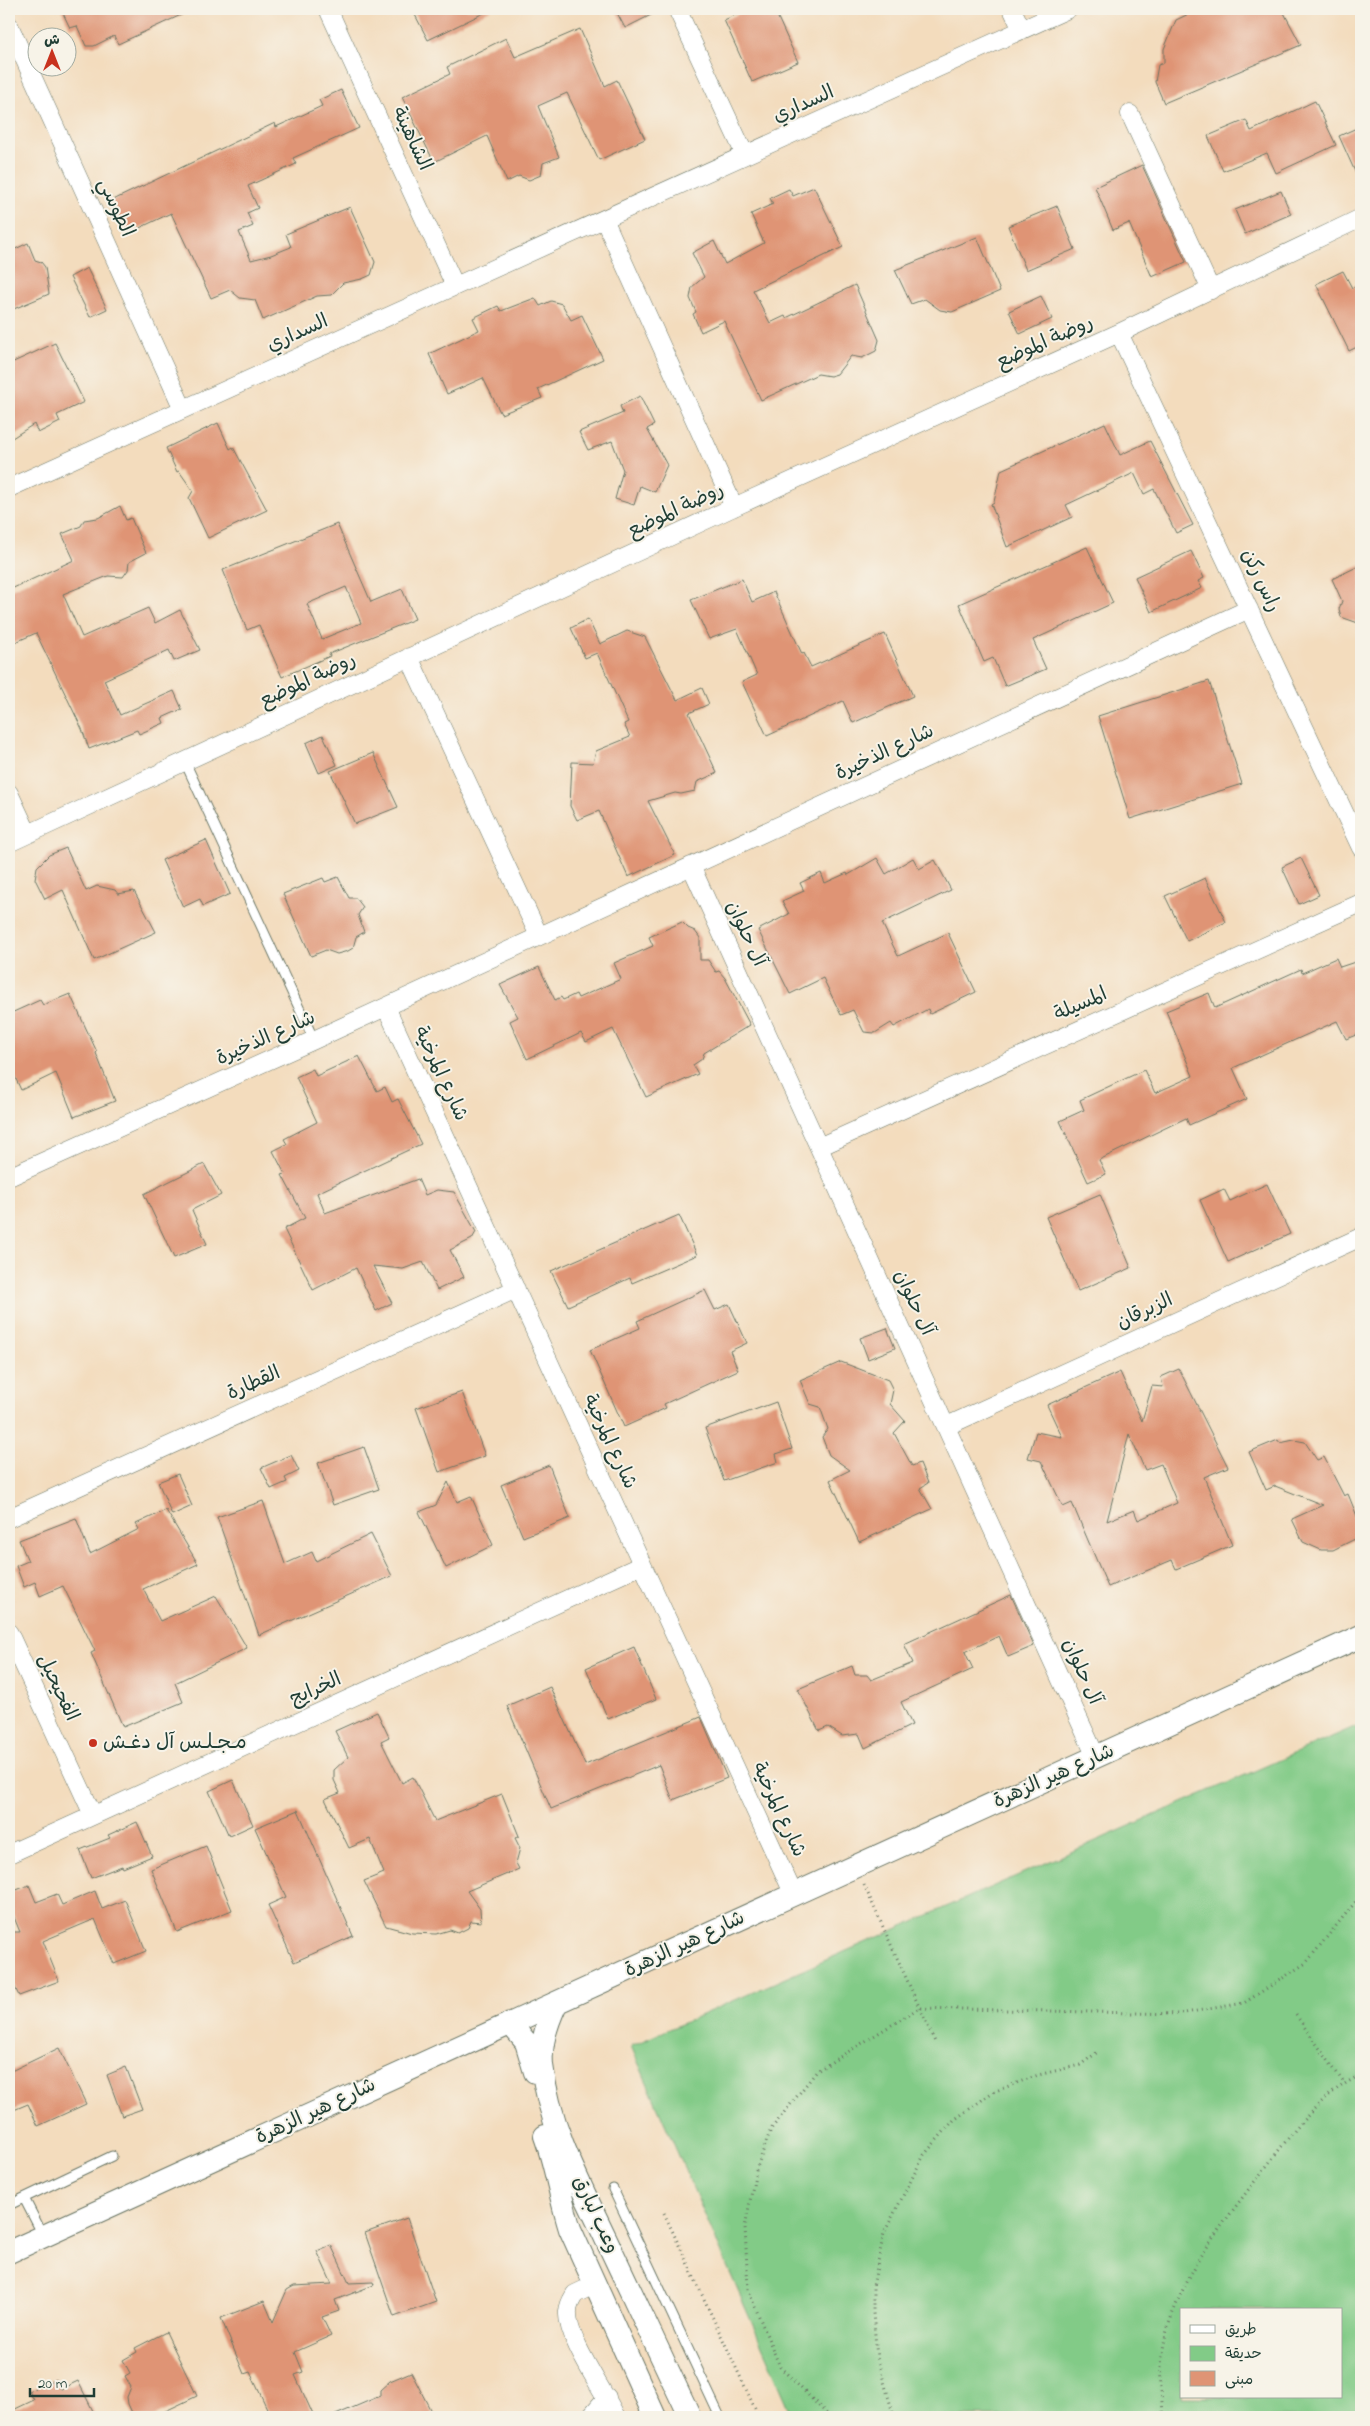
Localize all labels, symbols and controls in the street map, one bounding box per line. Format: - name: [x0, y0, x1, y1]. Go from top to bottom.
- north arrow: [28, 28, 78, 78]
- text: ش: [44, 30, 60, 51]
- street label: السداري: [769, 79, 839, 131]
- street label: الشاهينة: [384, 102, 438, 176]
- street label: الطوسي: [88, 174, 141, 242]
- street label: السداري: [263, 308, 333, 360]
- street label: روضة الموضع: [992, 309, 1098, 377]
- street label: روضة الموضع: [623, 476, 729, 546]
- street label: راس ركن: [1233, 545, 1287, 617]
- street label: روضة الموضع: [255, 646, 361, 716]
- street label: شارع الذخيرة: [831, 717, 939, 789]
- street label: آل حلوان: [717, 896, 773, 973]
- street label: المسيلة: [1050, 980, 1112, 1030]
- street label: شارع الذخيرة: [212, 1004, 320, 1074]
- street label: شارع المرخية: [405, 1022, 475, 1126]
- street label: آل حلوان: [885, 1265, 941, 1342]
- street label: الزبرقان: [1112, 1286, 1178, 1338]
- street label: القطارة: [223, 1359, 285, 1409]
- street label: شارع المرخية: [574, 1390, 644, 1494]
- street label: آل حلوان: [1054, 1634, 1109, 1711]
- street label: الفحيحيل: [29, 1649, 85, 1727]
- street label: الخرايج: [285, 1666, 347, 1714]
- place label: مـجـلـس آل دغـش: [103, 1729, 247, 1758]
- marker: مـجـلـس آل دغـش: [87, 1737, 99, 1749]
- street label: شارع هير الزهرة: [989, 1737, 1119, 1817]
- street label: شارع المرخية: [743, 1758, 813, 1862]
- street label: شارع هير الزهرة: [620, 1904, 750, 1986]
- street label: شارع هير الزهرة: [251, 2071, 381, 2153]
- street label: وعب لبارق: [564, 2171, 626, 2259]
- legend: [1180, 2308, 1342, 2398]
- text: طريق: [1225, 2319, 1257, 2341]
- text: حديقة: [1225, 2343, 1262, 2365]
- scale bar: [30, 2366, 94, 2398]
- text: مبنى: [1225, 2369, 1253, 2391]
- text: 20 m: [38, 2373, 68, 2395]

